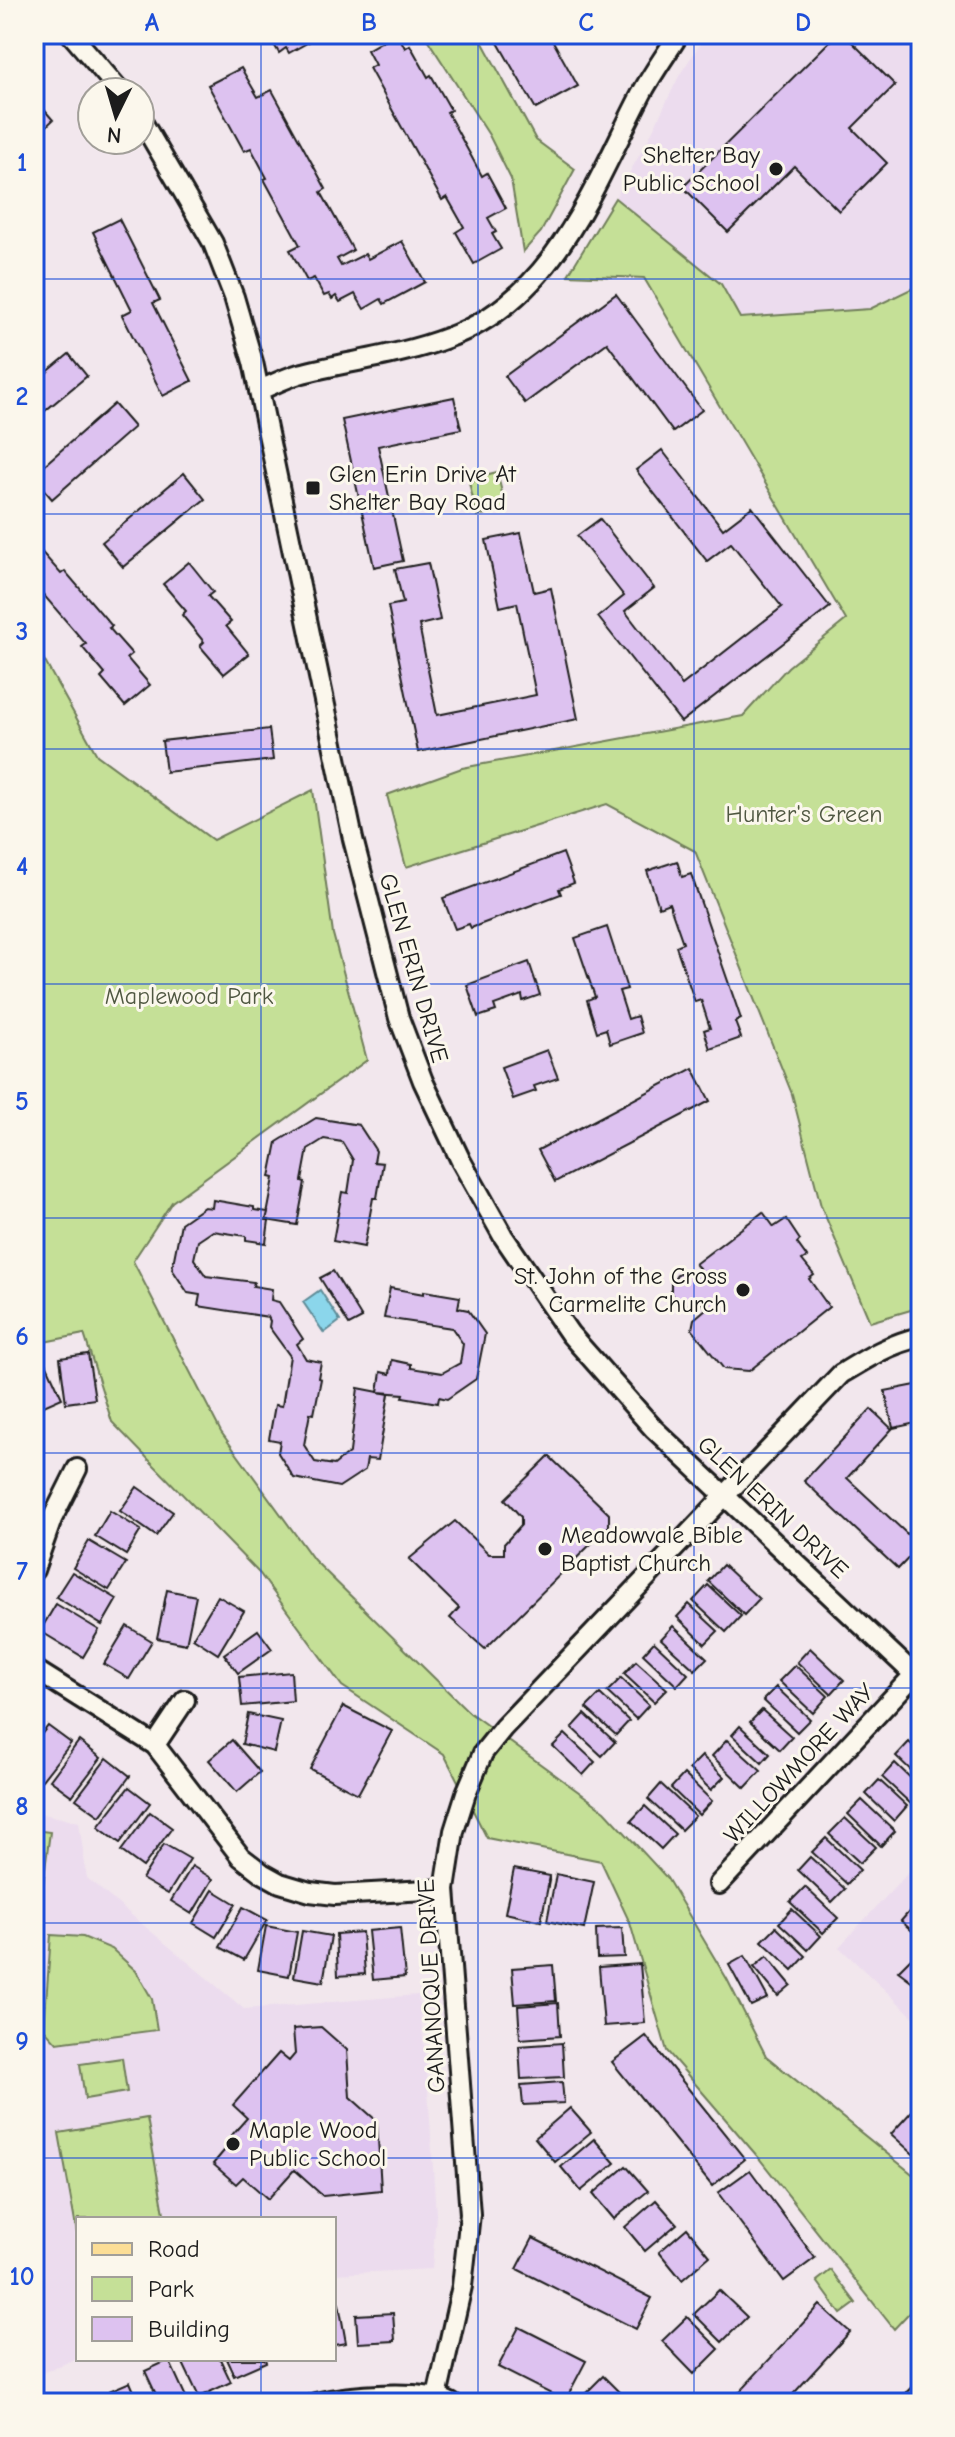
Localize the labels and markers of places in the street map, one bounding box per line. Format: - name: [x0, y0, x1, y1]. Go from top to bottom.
- place label: Shelter Bay Public School: [623, 141, 760, 197]
- marker: Shelter Bay Public School: [767, 160, 785, 178]
- place label: Glen Erin Drive At Shelter Bay Road: [329, 460, 517, 516]
- marker: Glen Erin Drive At Shelter Bay Road: [304, 479, 322, 497]
- place label: St. John of the Cross Carmelite Church: [514, 1262, 727, 1318]
- marker: St. John of the Cross Carmelite Church: [734, 1281, 752, 1299]
- place label: Meadowvale Bible Baptist Church: [561, 1521, 743, 1577]
- marker: Meadowvale Bible Baptist Church: [536, 1540, 554, 1558]
- place label: Maple Wood Public School: [249, 2116, 386, 2172]
- marker: Maple Wood Public School: [224, 2135, 242, 2153]

